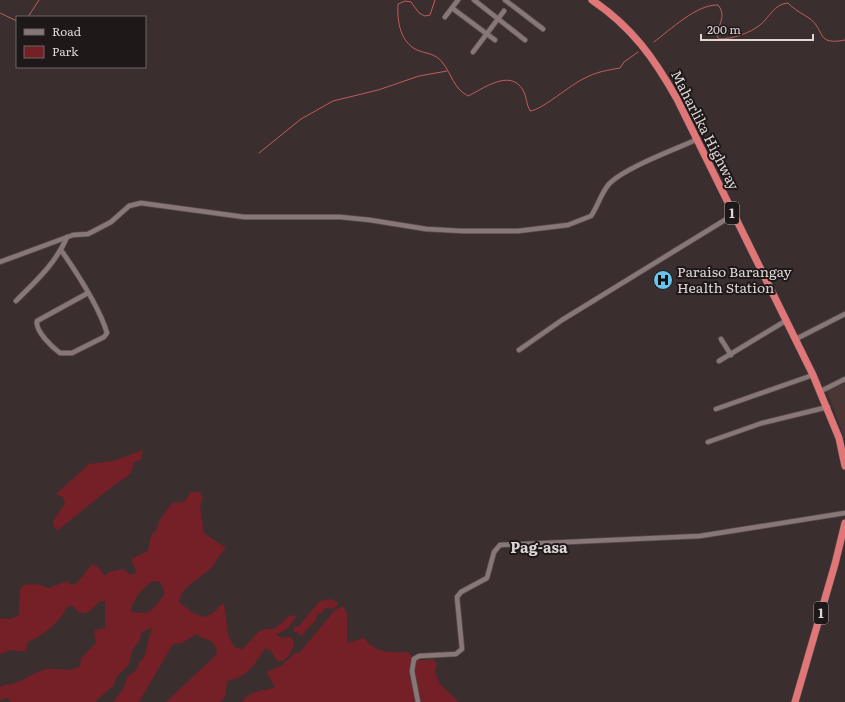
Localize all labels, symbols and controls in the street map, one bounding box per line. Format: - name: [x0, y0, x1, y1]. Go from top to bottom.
- legend: [16, 16, 146, 68]
- scale bar: [701, 16, 813, 42]
- text: 200 m: [707, 20, 741, 38]
- text: Road: [52, 22, 82, 40]
- text: Park: [52, 42, 79, 60]
- street label: Maharlika Highway: [667, 66, 745, 194]
- road number: 1: [725, 202, 739, 224]
- place label: Paraiso Barangay Health Station: [677, 261, 792, 297]
- hospital icon: Paraiso Barangay Health Station: [652, 269, 674, 291]
- district label: Pag-asa: [510, 535, 568, 558]
- road number: 1: [814, 602, 828, 624]

